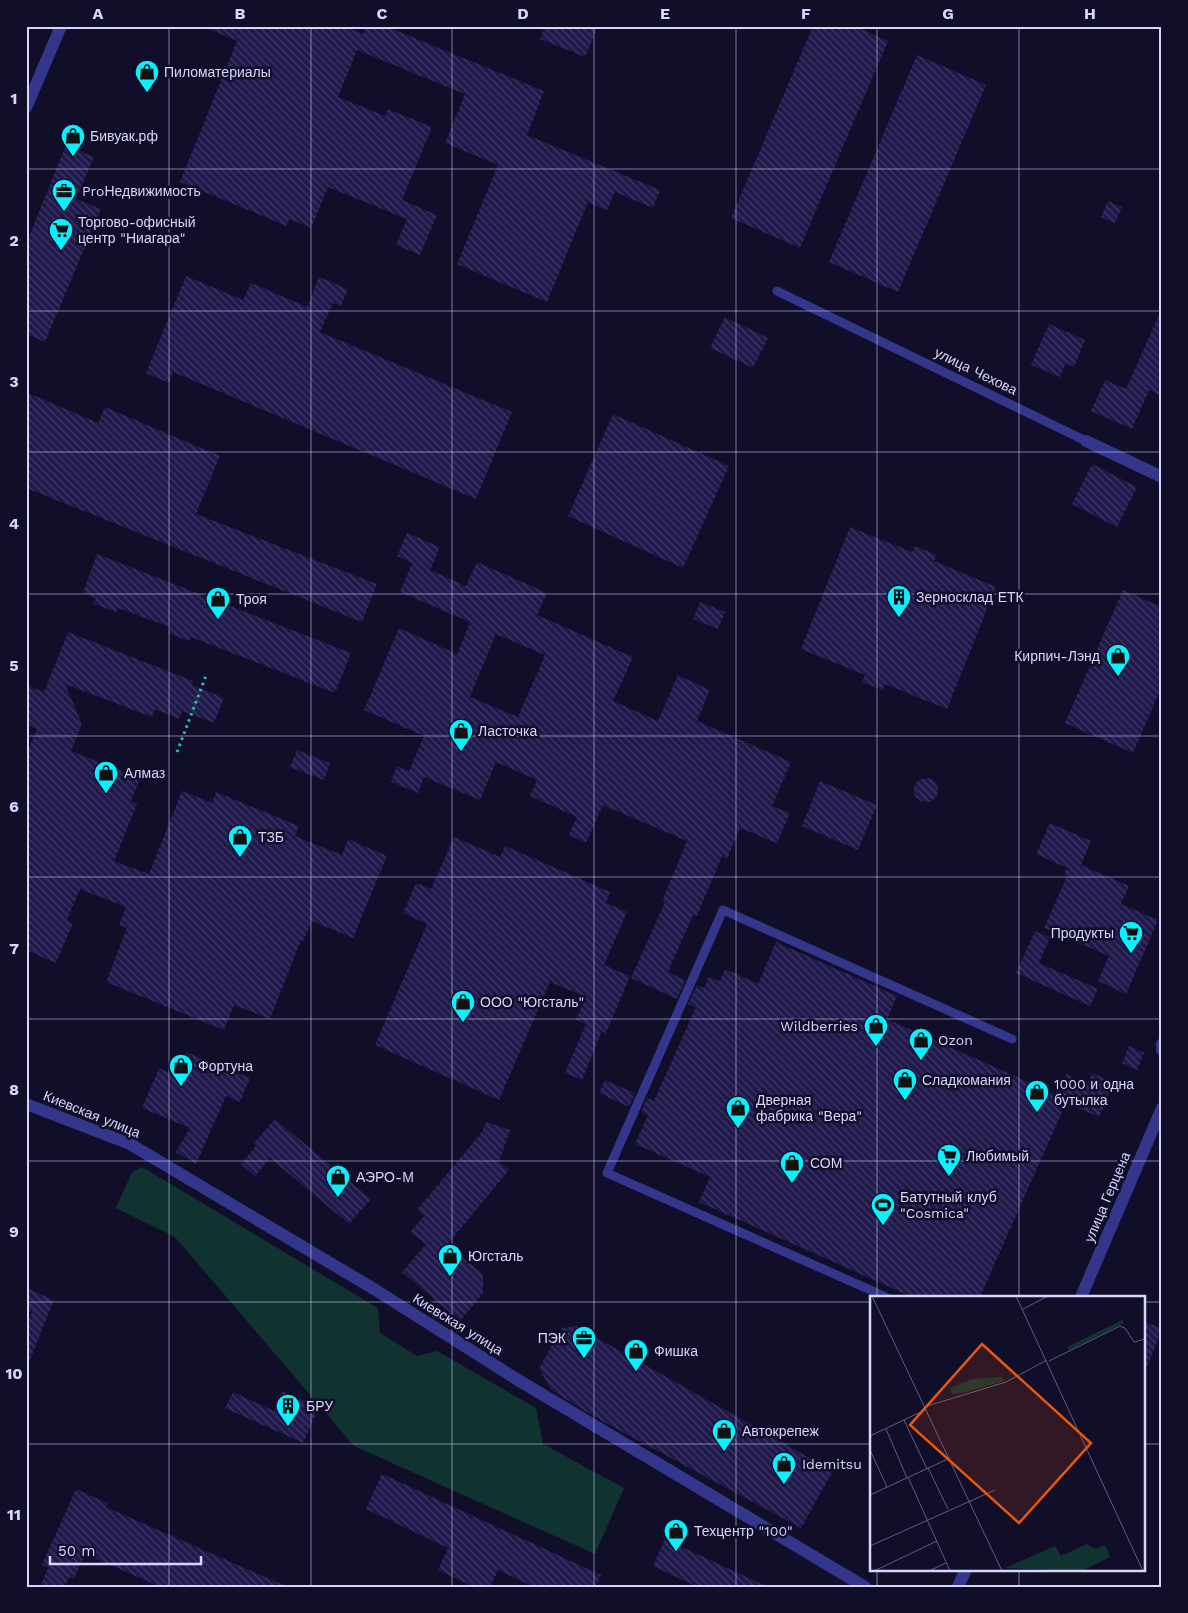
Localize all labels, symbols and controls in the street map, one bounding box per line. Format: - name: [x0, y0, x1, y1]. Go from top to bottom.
- text: A: [93, 4, 104, 23]
- text: B: [235, 4, 246, 23]
- text: C: [377, 4, 388, 23]
- text: D: [517, 4, 529, 23]
- text: E: [660, 4, 670, 23]
- text: F: [801, 4, 811, 23]
- text: G: [942, 4, 954, 23]
- text: H: [1084, 4, 1096, 23]
- shop icon: Пиломатериалы: [134, 59, 160, 93]
- place label: Пиломатериалы: [164, 64, 271, 80]
- text: 1: [11, 89, 17, 108]
- shop icon: Бивуак.рф: [60, 123, 86, 157]
- place label: Бивуак.рф: [90, 128, 158, 144]
- office icon: ProНедвижимость: [51, 178, 77, 212]
- place label: ProНедвижимость: [82, 183, 201, 199]
- place label: Торгово-офисный центр "Ниагара": [78, 214, 196, 246]
- supermarket icon: Торгово-офисный центр "Ниагара": [48, 217, 74, 251]
- text: 2: [9, 231, 19, 250]
- street label: улица Чехова: [932, 344, 1020, 398]
- text: 3: [9, 372, 19, 391]
- text: 4: [9, 514, 19, 533]
- building icon: Зерносклад ЕТК: [886, 584, 912, 618]
- shop icon: Троя: [205, 586, 231, 620]
- place label: Зерносклад ЕТК: [916, 589, 1025, 605]
- place label: Троя: [236, 591, 267, 607]
- shop icon: Кирпич-Лэнд: [1105, 643, 1131, 677]
- place label: Кирпич-Лэнд: [1014, 648, 1100, 664]
- text: 5: [9, 656, 19, 675]
- shop icon: Ласточка: [448, 718, 474, 752]
- place label: Ласточка: [478, 723, 537, 739]
- shop icon: Алмаз: [93, 760, 119, 794]
- place label: Алмаз: [124, 765, 165, 781]
- text: 6: [9, 797, 19, 816]
- shop icon: ТЗБ: [227, 824, 253, 858]
- place label: ТЗБ: [258, 829, 284, 845]
- supermarket icon: Продукты: [1118, 920, 1144, 954]
- place label: Продукты: [1051, 925, 1114, 941]
- text: 7: [9, 939, 19, 958]
- shop icon: ООО "Югсталь": [450, 989, 476, 1023]
- place label: ООО "Югсталь": [480, 994, 584, 1010]
- shop icon: Wildberries: [863, 1013, 889, 1047]
- place label: Wildberries: [780, 1018, 858, 1034]
- shop icon: Ozon: [908, 1027, 934, 1061]
- place label: Ozon: [938, 1032, 973, 1048]
- shop icon: Фортуна: [168, 1053, 194, 1087]
- place label: Фортуна: [198, 1058, 253, 1074]
- shop icon: Сладкомания: [892, 1067, 918, 1101]
- place label: Сладкомания: [922, 1072, 1011, 1088]
- place label: 1000 и одна бутылка: [1054, 1076, 1134, 1108]
- shop icon: 1000 и одна бутылка: [1024, 1079, 1050, 1113]
- text: 8: [9, 1080, 19, 1099]
- street label: Киевская улица: [41, 1087, 143, 1141]
- place label: Дверная фабрика "Вера": [756, 1092, 862, 1124]
- shop icon: Дверная фабрика "Вера": [725, 1095, 751, 1129]
- supermarket icon: Любимый: [936, 1143, 962, 1177]
- place label: Любимый: [966, 1148, 1029, 1164]
- street label: улица Герцена: [1081, 1149, 1133, 1245]
- shop icon: СОМ: [779, 1150, 805, 1184]
- place label: СОМ: [810, 1155, 842, 1171]
- shop icon: АЭРО-М: [325, 1164, 351, 1198]
- place label: АЭРО-М: [356, 1169, 414, 1185]
- place label: Батутный клуб "Cosmica": [900, 1189, 997, 1221]
- sports icon: Батутный клуб "Cosmica": [870, 1192, 896, 1226]
- text: 9: [9, 1222, 19, 1241]
- shop icon: Югсталь: [437, 1243, 463, 1277]
- place label: Югсталь: [468, 1248, 523, 1264]
- street label: Киевская улица: [410, 1290, 506, 1358]
- inset map: [870, 1296, 1146, 1570]
- office icon: ПЭК: [571, 1325, 597, 1359]
- place label: ПЭК: [538, 1330, 567, 1346]
- shop icon: Фишка: [623, 1338, 649, 1372]
- place label: Фишка: [654, 1343, 698, 1359]
- text: 10: [5, 1364, 23, 1383]
- building icon: БРУ: [275, 1393, 301, 1427]
- place label: БРУ: [306, 1398, 333, 1414]
- shop icon: Автокрепеж: [711, 1418, 737, 1452]
- place label: Автокрепеж: [742, 1423, 819, 1439]
- shop icon: Idemitsu: [771, 1451, 797, 1485]
- place label: Idemitsu: [802, 1456, 862, 1472]
- text: 11: [7, 1505, 21, 1524]
- shop icon: Техцентр "100": [663, 1518, 689, 1552]
- place label: Техцентр "100": [694, 1523, 793, 1539]
- scale bar: [50, 1533, 201, 1565]
- text: 50 m: [58, 1542, 95, 1560]

